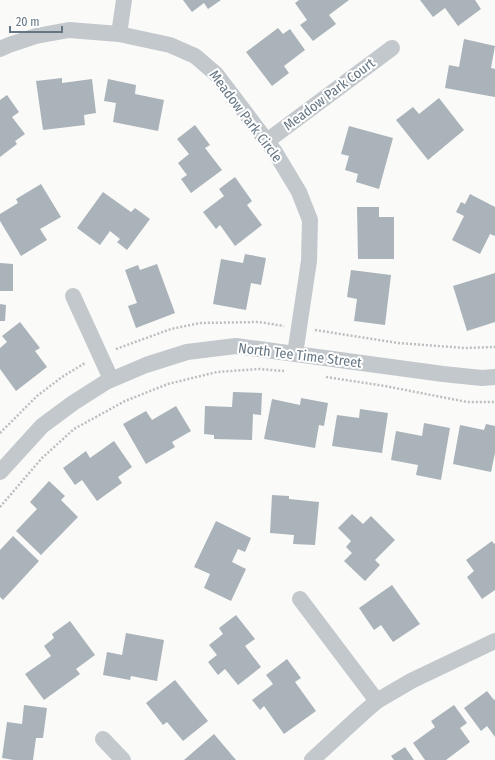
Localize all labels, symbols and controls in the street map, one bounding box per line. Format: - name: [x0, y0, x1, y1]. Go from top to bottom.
- scale bar: [10, 8, 62, 34]
- text: 20 m: [16, 15, 40, 29]
- street label: Meadow Park Court: [280, 54, 379, 134]
- street label: Meadow Park Circle: [205, 67, 286, 166]
- street label: North Tee Time Street: [237, 339, 363, 372]

